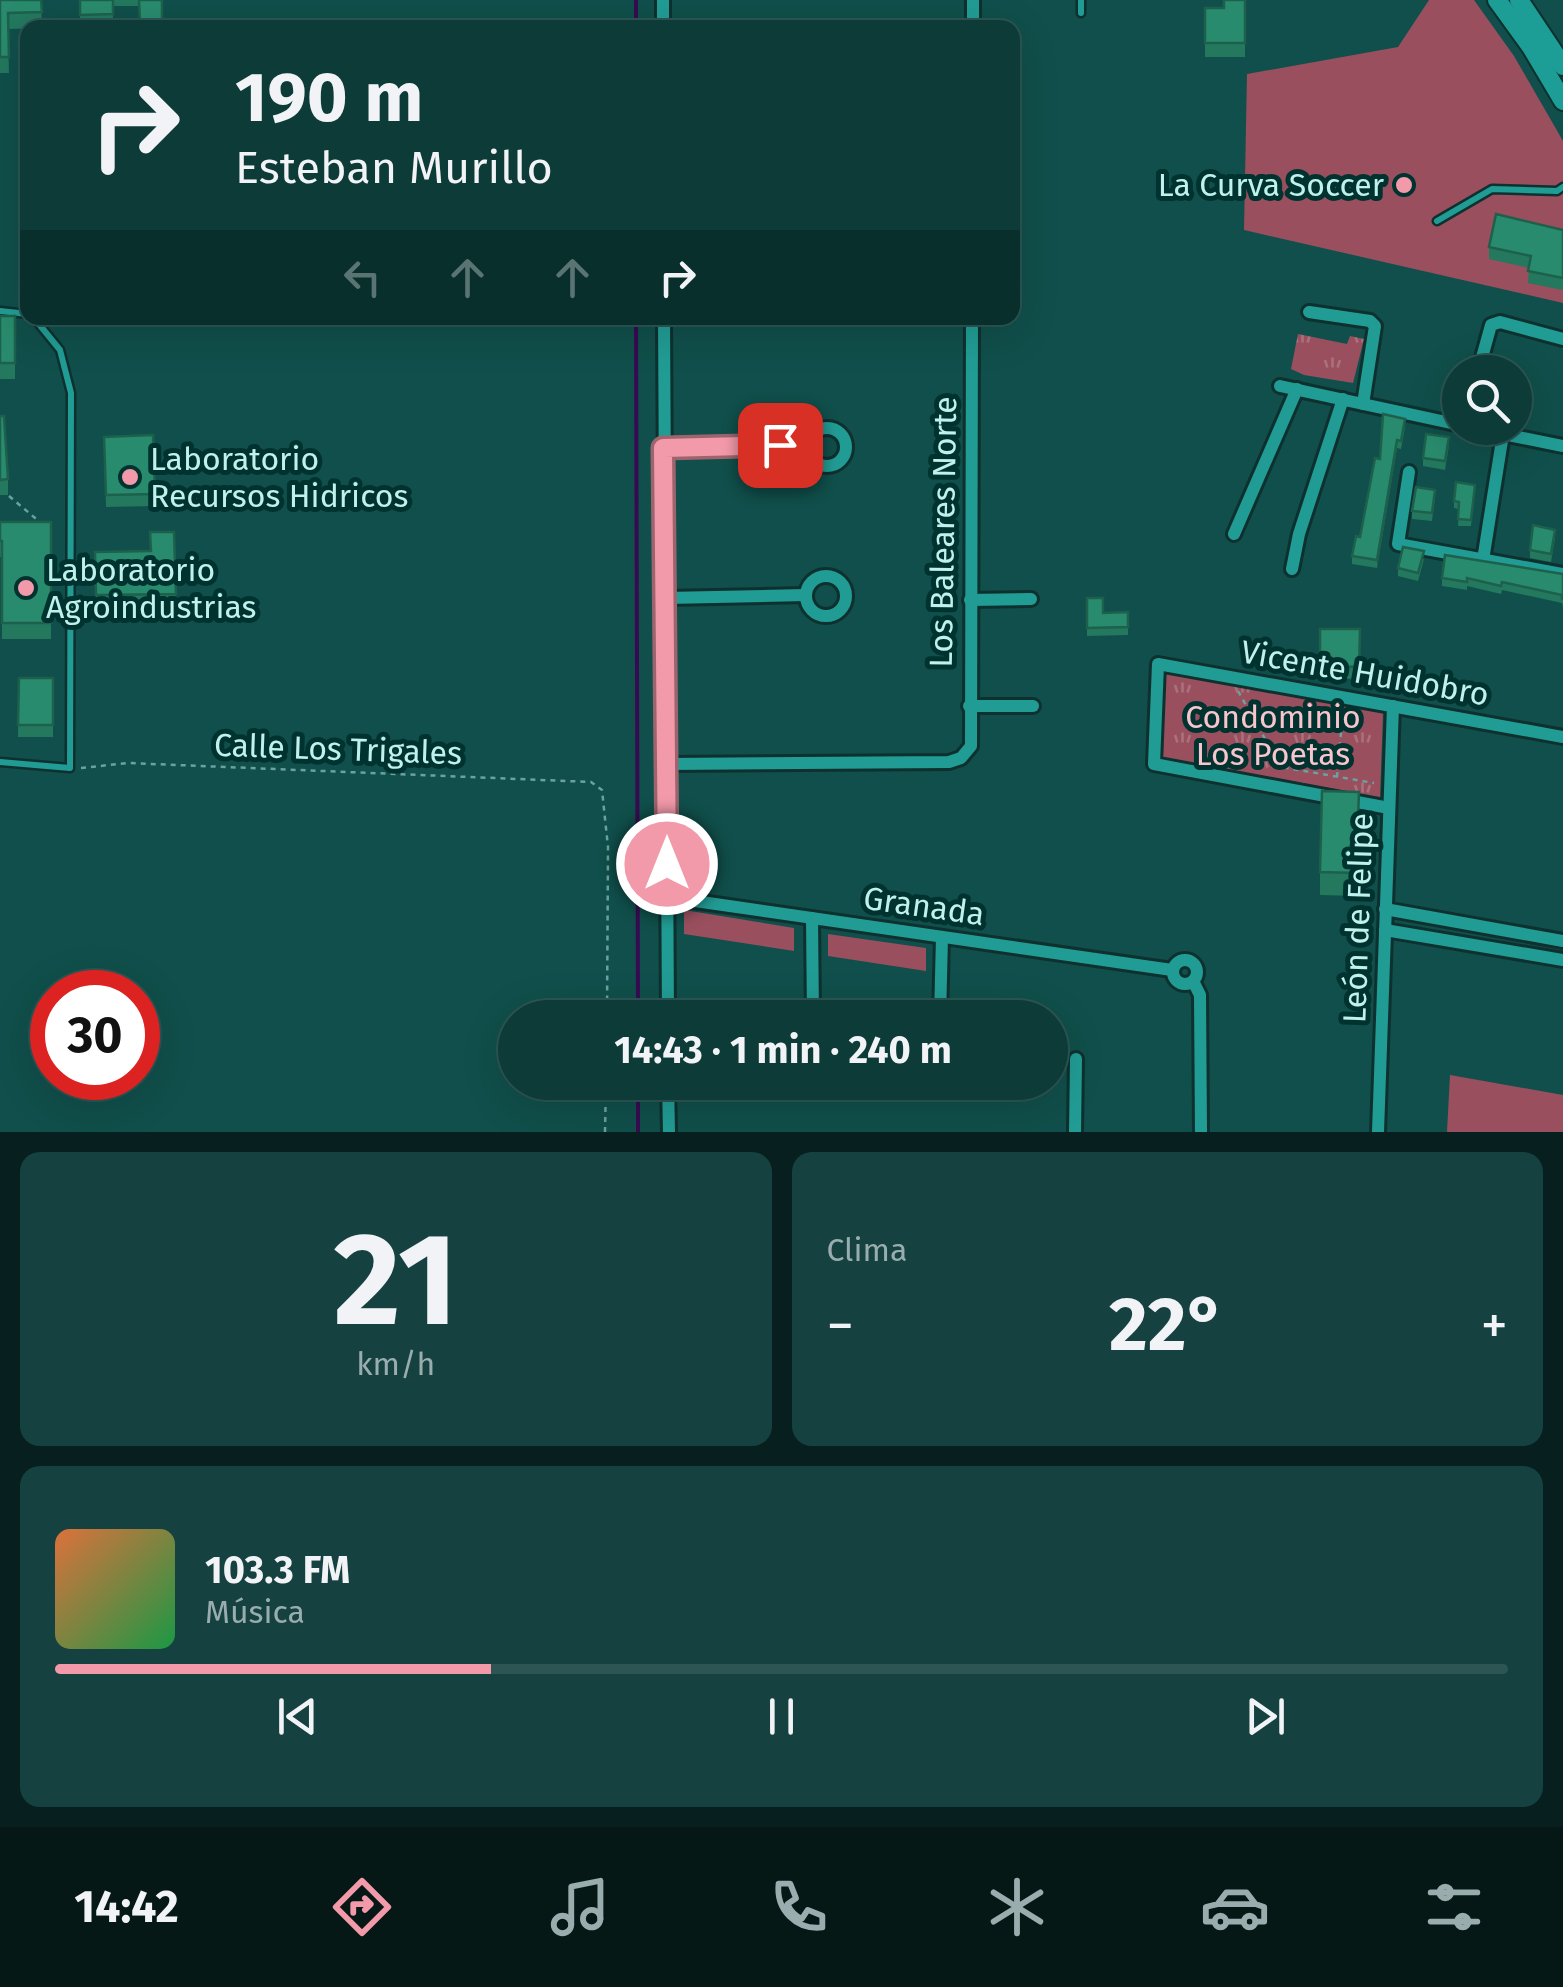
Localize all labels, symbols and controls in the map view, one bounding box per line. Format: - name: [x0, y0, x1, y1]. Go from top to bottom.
- text: 190 m: [235, 56, 423, 140]
- icon: right: [70, 60, 200, 190]
- text: Esteban Murillo: [235, 141, 553, 195]
- place label: La Curva Soccer: [1158, 166, 1385, 204]
- marker: La Curva Soccer: [1393, 174, 1415, 196]
- icon: left: [335, 250, 390, 305]
- icon: ahead: [440, 250, 495, 305]
- icon: ahead: [545, 250, 600, 305]
- icon: right: [650, 250, 705, 305]
- map controls: [1442, 355, 1532, 445]
- button: search: [1442, 355, 1532, 445]
- street label: Los Baleares Norte: [922, 396, 964, 668]
- pin: [738, 403, 823, 488]
- icon: arrive: [753, 418, 808, 473]
- place label: Laboratorio Recursos Hidricos: [150, 440, 408, 515]
- marker: Laboratorio Recursos Hidricos: [119, 466, 141, 488]
- place label: Laboratorio Agroindustrias: [46, 551, 257, 626]
- marker: Laboratorio Agroindustrias: [15, 577, 37, 599]
- street label: Vicente Huidobro: [1238, 632, 1492, 714]
- park label: Condominio Los Poetas: [1185, 698, 1361, 773]
- street label: Calle Los Trigales: [213, 726, 463, 772]
- position arrow: [615, 812, 719, 916]
- street label: León de Felipe: [1335, 812, 1381, 1024]
- street label: Granada: [861, 879, 987, 933]
- speed limit sign: 30: [30, 970, 160, 1100]
- text: 14:43 · 1 min · 240 m: [614, 1027, 952, 1073]
- text: 21: [333, 1202, 458, 1358]
- text: Clima: [827, 1231, 907, 1269]
- text: 22°: [1109, 1280, 1226, 1370]
- text: −: [827, 1293, 854, 1359]
- text: +: [1481, 1293, 1508, 1359]
- text: km/h: [356, 1345, 435, 1383]
- text: 103.3 FM: [205, 1547, 350, 1593]
- text: Música: [205, 1593, 305, 1631]
- icon: previous: [270, 1689, 325, 1744]
- icon: pause: [754, 1689, 809, 1744]
- icon: next: [1238, 1689, 1293, 1744]
- icon: directions: [327, 1872, 397, 1942]
- icon: music: [545, 1872, 615, 1942]
- icon: phone: [764, 1872, 834, 1942]
- icon: climate: [982, 1872, 1052, 1942]
- icon: car: [1200, 1872, 1270, 1942]
- icon: filters: [1419, 1872, 1489, 1942]
- text: 14:42: [74, 1880, 179, 1934]

